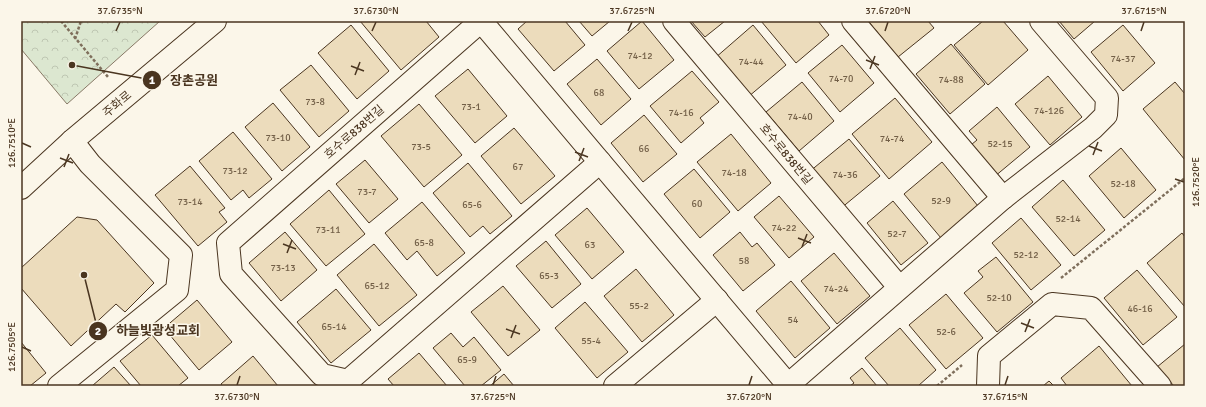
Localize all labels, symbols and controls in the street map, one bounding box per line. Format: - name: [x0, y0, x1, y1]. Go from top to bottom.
- text: 37.6735°N: [97, 5, 143, 17]
- text: 37.6730°N: [353, 5, 399, 17]
- text: 37.6725°N: [609, 5, 655, 17]
- text: 37.6720°N: [865, 5, 911, 17]
- text: 37.6715°N: [1121, 5, 1167, 17]
- house number: 74-12: [627, 50, 653, 62]
- house number: 74-37: [1110, 53, 1136, 65]
- house number: 74-44: [738, 56, 764, 68]
- callout: 장촌공원: [142, 68, 226, 93]
- text: 1: [149, 73, 156, 88]
- text: 장촌공원: [170, 73, 218, 89]
- house number: 74-70: [829, 73, 853, 85]
- house number: 74-88: [938, 74, 964, 86]
- house number: 68: [594, 87, 604, 99]
- street label: 주화로: [100, 88, 135, 121]
- house number: 73-8: [305, 96, 325, 108]
- house number: 73-1: [461, 101, 481, 113]
- street label: 호수로838번길: [321, 102, 387, 163]
- house number: 74-126: [1034, 105, 1064, 117]
- house number: 74-16: [668, 107, 694, 119]
- house number: 74-40: [787, 111, 813, 123]
- text: 126.7510°E: [6, 118, 18, 168]
- street label: 호수로838번길: [756, 121, 815, 188]
- house number: 73-10: [265, 132, 291, 144]
- house number: 74-74: [880, 133, 905, 145]
- house number: 52-15: [987, 138, 1013, 150]
- house number: 73-5: [411, 141, 431, 153]
- house number: 66: [639, 143, 649, 155]
- text: 126.7520°E: [1190, 157, 1202, 207]
- house number: 67: [513, 161, 523, 173]
- house number: 73-12: [222, 165, 248, 177]
- house number: 74-18: [721, 167, 747, 179]
- house number: 74-36: [832, 169, 858, 181]
- house number: 52-18: [1110, 178, 1136, 190]
- house number: 73-7: [357, 186, 377, 198]
- house number: 52-9: [931, 195, 951, 207]
- house number: 73-14: [177, 196, 203, 208]
- house number: 60: [692, 198, 702, 210]
- house number: 65-6: [462, 199, 482, 211]
- house number: 52-14: [1055, 213, 1081, 225]
- house number: 74-22: [771, 222, 797, 234]
- house number: 73-11: [315, 224, 341, 236]
- house number: 52-7: [887, 228, 907, 240]
- house number: 65-8: [414, 237, 434, 249]
- house number: 63: [585, 239, 595, 251]
- house number: 52-12: [1013, 249, 1039, 261]
- house number: 58: [739, 255, 749, 267]
- house number: 73-13: [270, 262, 296, 274]
- house number: 65-3: [539, 270, 559, 282]
- house number: 65-12: [364, 280, 390, 292]
- house number: 74-24: [823, 283, 849, 295]
- house number: 52-10: [986, 292, 1012, 304]
- house number: 55-2: [629, 300, 649, 312]
- house number: 46-16: [1127, 303, 1153, 315]
- house number: 54: [788, 314, 799, 326]
- callout: 하늘빛광성교회: [88, 318, 207, 343]
- house number: 65-14: [321, 321, 347, 333]
- text: 126.7505°E: [6, 322, 18, 372]
- text: 하늘빛광성교회: [116, 323, 200, 339]
- text: 2: [95, 324, 101, 339]
- house number: 52-6: [936, 326, 956, 338]
- house number: 55-4: [581, 335, 601, 347]
- house number: 65-9: [457, 354, 477, 366]
- text: 37.6730°N: [214, 391, 260, 403]
- text: 37.6725°N: [470, 391, 516, 403]
- text: 37.6720°N: [726, 391, 772, 403]
- text: 37.6715°N: [982, 391, 1028, 403]

